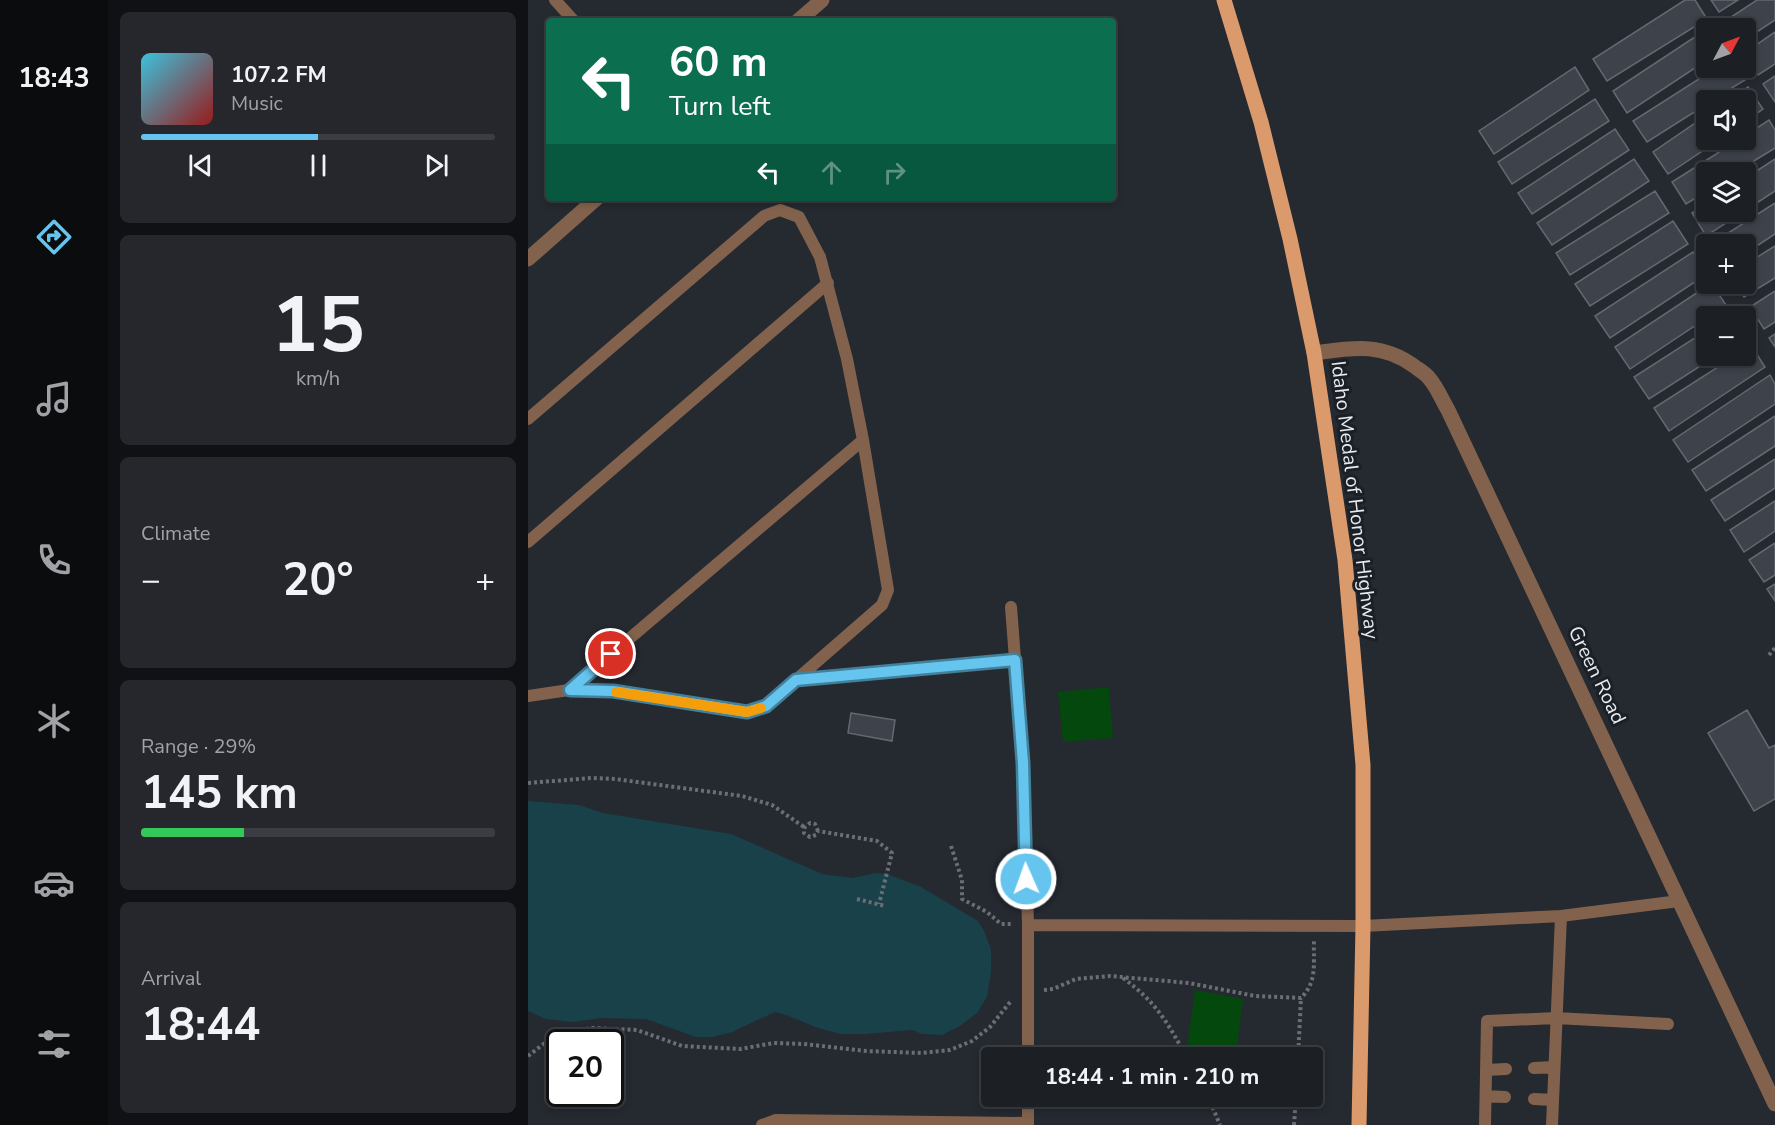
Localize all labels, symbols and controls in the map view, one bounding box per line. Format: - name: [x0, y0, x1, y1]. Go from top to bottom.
- north arrow: [1696, 18, 1756, 78]
- map controls: [1696, 18, 1756, 366]
- text: 60 m: [669, 34, 768, 91]
- icon: left: [570, 42, 648, 120]
- text: 18:43: [18, 60, 90, 97]
- text: 107.2 FM: [231, 60, 327, 90]
- text: Turn left: [669, 88, 770, 125]
- text: Music: [231, 90, 283, 117]
- button: sound: [1696, 90, 1756, 150]
- icon: previous: [184, 149, 217, 182]
- icon: pause: [302, 149, 335, 182]
- icon: next: [420, 149, 453, 182]
- icon: left: [752, 156, 785, 189]
- icon: ahead: [815, 156, 848, 189]
- icon: right: [878, 156, 911, 189]
- button: layers: [1696, 162, 1756, 222]
- icon: directions: [33, 216, 75, 258]
- button: +: [1696, 234, 1756, 294]
- text: 15: [271, 272, 365, 379]
- button: −: [1696, 306, 1756, 366]
- street label: Idaho Medal of Honor Highway: [1325, 359, 1386, 641]
- text: km/h: [296, 365, 340, 392]
- icon: music: [33, 378, 75, 420]
- text: Climate: [141, 520, 210, 547]
- icon: phone: [33, 539, 75, 581]
- text: 20°: [282, 550, 354, 611]
- text: −: [141, 558, 161, 603]
- text: +: [475, 558, 495, 603]
- street label: Green Road: [1562, 622, 1632, 728]
- pin: [585, 628, 636, 679]
- icon: arrive: [594, 637, 627, 670]
- icon: climate: [33, 700, 75, 742]
- text: Range · 29%: [141, 733, 256, 760]
- text: 145 km: [141, 763, 298, 824]
- position arrow: [994, 847, 1058, 911]
- icon: car: [33, 862, 75, 904]
- text: Arrival: [141, 965, 201, 992]
- text: 18:44: [141, 995, 260, 1056]
- icon: filters: [33, 1023, 75, 1065]
- speed limit sign: 20: [546, 1029, 624, 1107]
- text: 18:44 · 1 min · 210 m: [1045, 1062, 1259, 1092]

